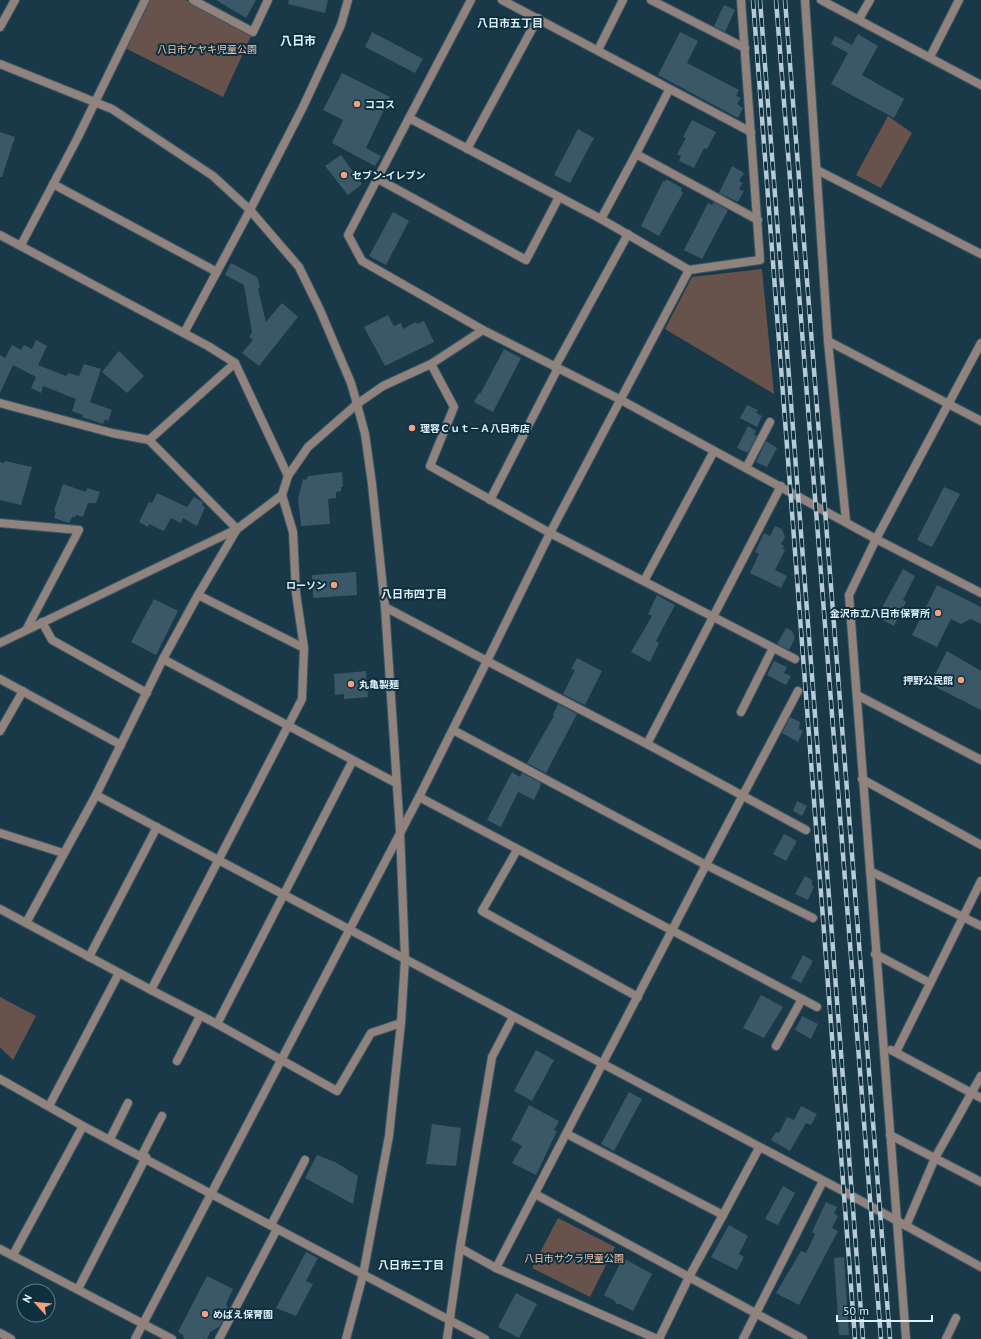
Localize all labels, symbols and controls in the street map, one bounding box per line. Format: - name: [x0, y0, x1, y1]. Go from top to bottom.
- district label: 八日市五丁目: [477, 16, 543, 30]
- district label: 八日市: [280, 33, 316, 48]
- park label: 八日市ケヤキ児童公園: [157, 43, 257, 56]
- place label: ココス: [365, 98, 395, 111]
- marker: ココス: [352, 99, 362, 109]
- place label: セブン-イレブン: [352, 169, 426, 182]
- marker: セブン-イレブン: [339, 170, 349, 180]
- place label: 理容Ｃｕｔ－Ａ八日市店: [420, 422, 530, 435]
- marker: 理容Ｃｕｔ－Ａ八日市店: [407, 423, 417, 433]
- place label: ローソン: [286, 579, 326, 592]
- marker: ローソン: [329, 580, 339, 590]
- district label: 八日市四丁目: [381, 587, 447, 601]
- place label: 金沢市立八日市保育所: [830, 607, 930, 620]
- marker: 金沢市立八日市保育所: [933, 608, 943, 618]
- place label: 押野公民館: [903, 674, 953, 687]
- marker: 押野公民館: [956, 675, 966, 685]
- place label: 丸亀製麺: [359, 678, 399, 691]
- marker: 丸亀製麺: [346, 679, 356, 689]
- park label: 八日市サクラ児童公園: [524, 1252, 624, 1265]
- district label: 八日市三丁目: [378, 1258, 444, 1272]
- north arrow: [16, 1283, 56, 1323]
- text: N: [19, 1292, 35, 1305]
- scale bar: [837, 1297, 932, 1323]
- text: 50 m: [843, 1303, 869, 1318]
- place label: めばえ保育園: [213, 1308, 273, 1321]
- marker: めばえ保育園: [200, 1309, 210, 1319]

